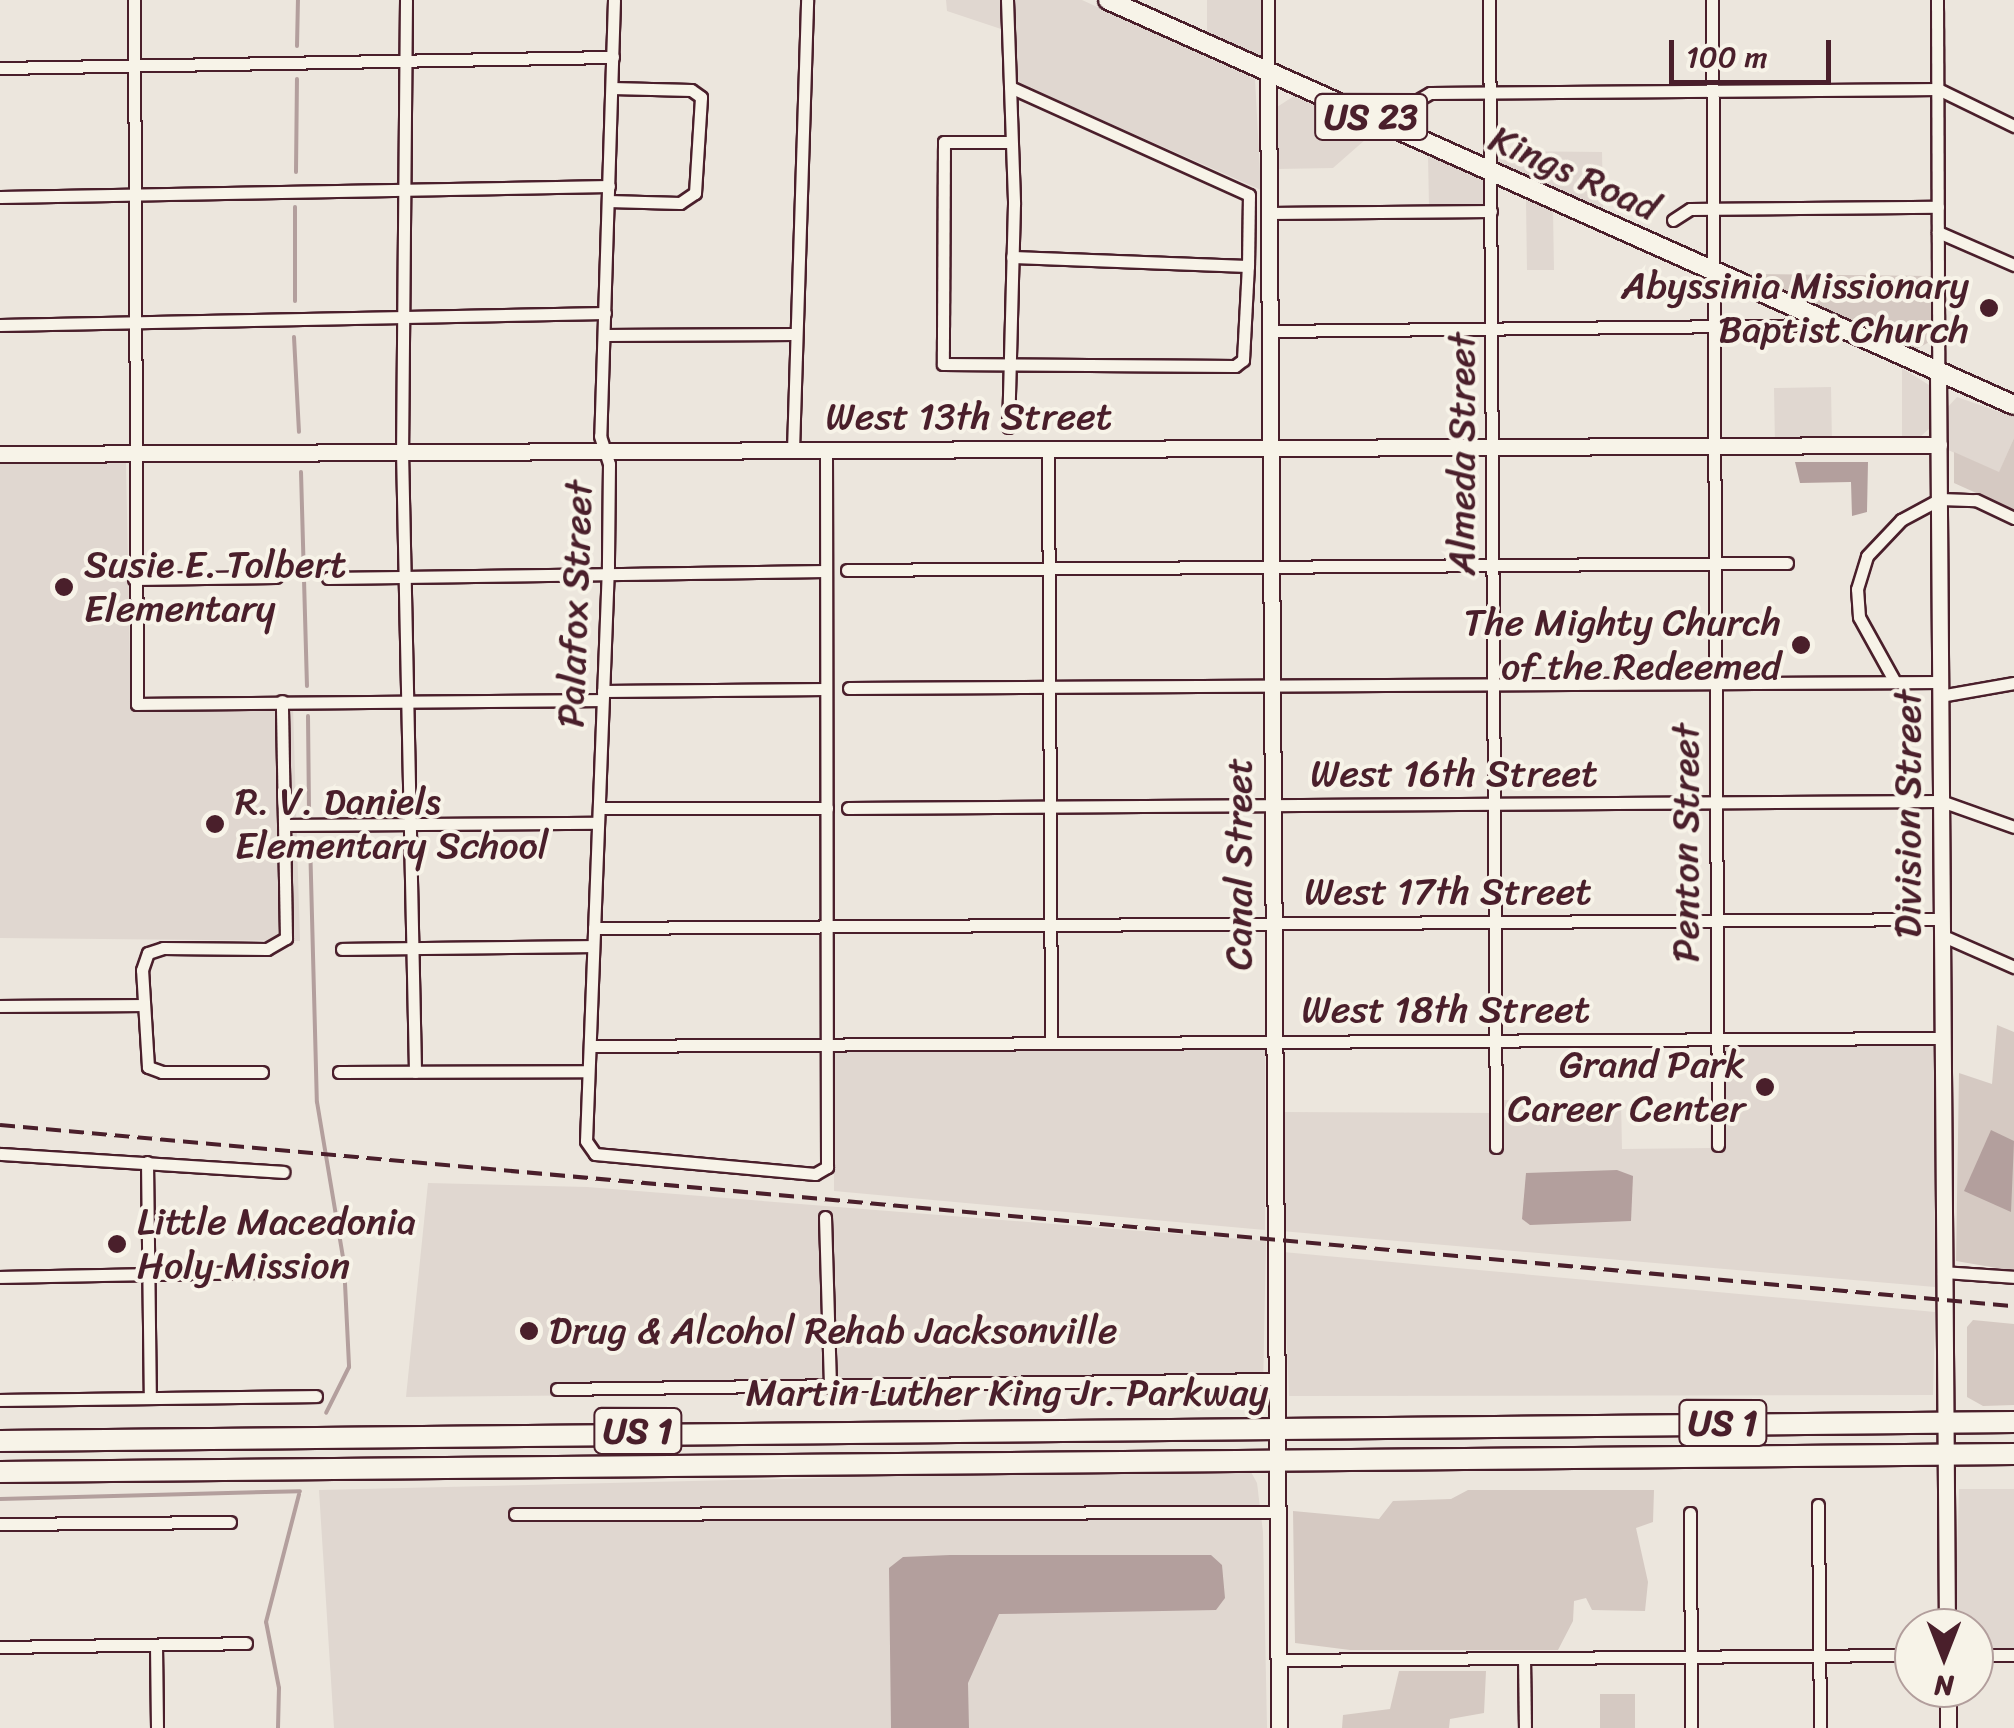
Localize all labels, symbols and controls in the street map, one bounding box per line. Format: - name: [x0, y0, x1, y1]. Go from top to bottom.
- scale bar: [1674, 20, 1836, 82]
- text: 100 m: [1686, 30, 1768, 84]
- road number: US 23: [1314, 87, 1428, 147]
- street label: Kings Road: [1482, 116, 1666, 230]
- place label: Abyssinia Missionary Baptist Church: [1619, 263, 1969, 352]
- marker: Abyssinia Missionary Baptist Church: [1978, 297, 2000, 319]
- street label: Almeda Street: [1439, 332, 1485, 576]
- street label: West 13th Street: [826, 394, 1112, 440]
- street label: Palafox Street: [548, 480, 602, 728]
- place label: Susie E. Tolbert Elementary: [84, 542, 347, 632]
- marker: Susie E. Tolbert Elementary: [53, 576, 75, 598]
- place label: The Mighty Church of the Redeemed: [1467, 600, 1781, 689]
- marker: The Mighty Church of the Redeemed: [1790, 634, 1812, 656]
- street label: Division Street: [1885, 689, 1931, 939]
- street label: Penton Street: [1663, 723, 1709, 963]
- street label: West 16th Street: [1310, 751, 1598, 797]
- street label: Canal Street: [1216, 757, 1262, 971]
- place label: R. V. Daniels Elementary School: [235, 779, 549, 868]
- marker: R. V. Daniels Elementary School: [204, 813, 226, 835]
- street label: West 17th Street: [1304, 869, 1592, 915]
- street label: West 18th Street: [1302, 987, 1590, 1033]
- place label: Grand Park Career Center: [1508, 1042, 1745, 1132]
- marker: Grand Park Career Center: [1754, 1076, 1776, 1098]
- place label: Little Macedonia Holy Mission: [137, 1199, 414, 1288]
- marker: Little Macedonia Holy Mission: [106, 1233, 128, 1255]
- place label: Drug & Alcohol Rehab Jacksonville: [549, 1308, 1117, 1354]
- marker: Drug & Alcohol Rehab Jacksonville: [518, 1320, 540, 1342]
- street label: Martin Luther King Jr. Parkway: [747, 1370, 1267, 1416]
- road number: US 1: [1678, 1393, 1768, 1453]
- road number: US 1: [593, 1401, 683, 1461]
- north arrow: [1894, 1608, 1994, 1708]
- text: N: [1934, 1662, 1954, 1711]

